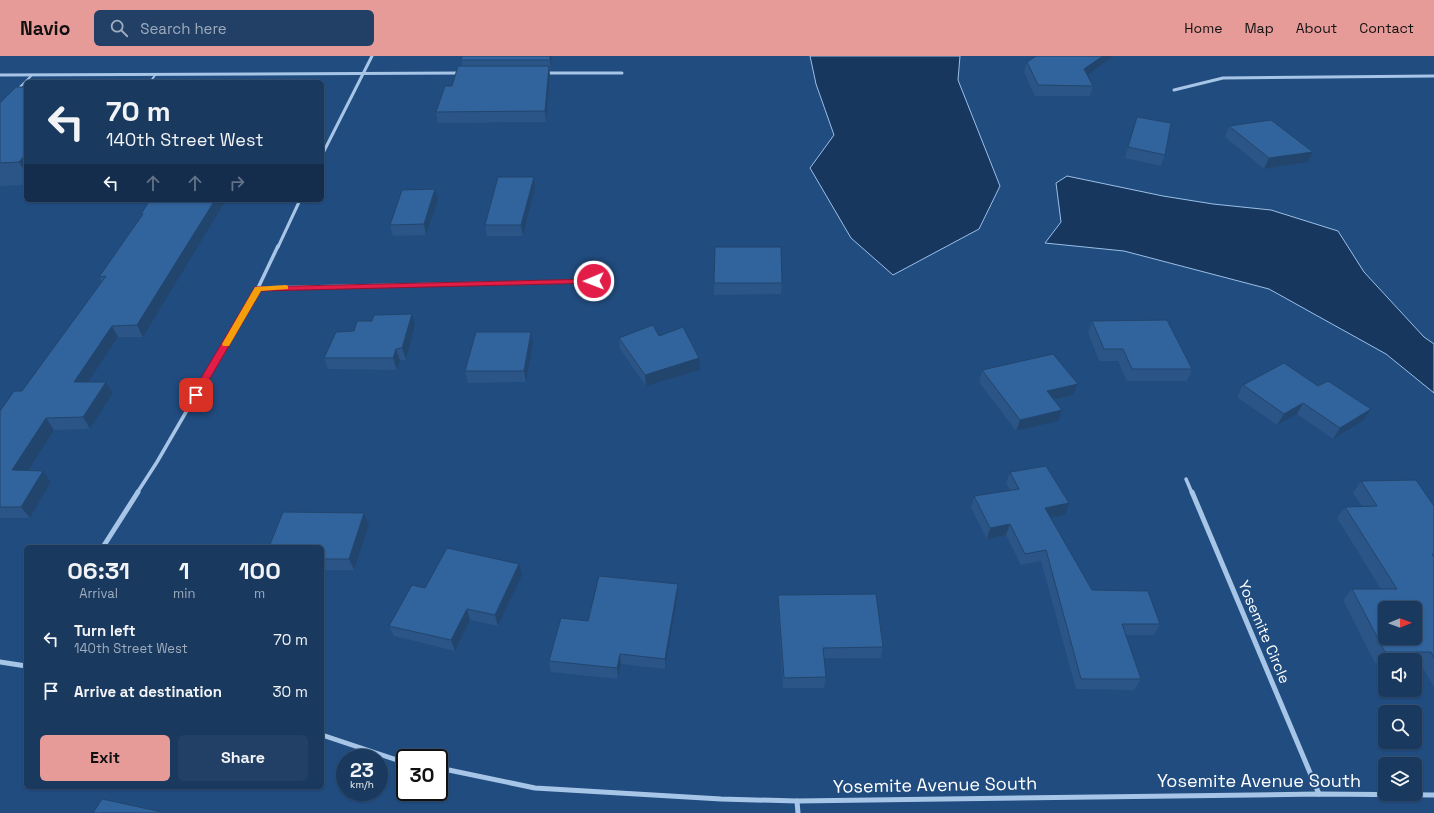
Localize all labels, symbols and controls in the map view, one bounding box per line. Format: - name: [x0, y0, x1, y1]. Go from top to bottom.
- search box: [94, 10, 374, 46]
- text: Navio: [20, 16, 70, 41]
- icon: search: [108, 17, 130, 39]
- text: Search here: [140, 19, 227, 38]
- text: Home: [1184, 19, 1222, 37]
- text: Map: [1244, 19, 1274, 37]
- text: About: [1296, 19, 1337, 37]
- text: Contact: [1359, 19, 1414, 37]
- text: 70 m: [106, 93, 171, 129]
- icon: left: [40, 96, 92, 148]
- text: 140th Street West: [106, 128, 263, 151]
- icon: left: [100, 172, 122, 194]
- icon: ahead: [142, 172, 164, 194]
- icon: ahead: [184, 172, 206, 194]
- icon: right: [226, 172, 248, 194]
- position arrow: [573, 260, 615, 302]
- pin: [179, 378, 213, 412]
- icon: arrive: [185, 384, 207, 406]
- text: 06:31: [67, 555, 130, 586]
- text: 1: [179, 555, 190, 586]
- text: 100: [239, 555, 281, 586]
- street label: Yosemite Circle: [1234, 577, 1295, 686]
- text: Arrival: [79, 585, 118, 602]
- text: min: [173, 585, 195, 602]
- text: m: [254, 585, 265, 602]
- north arrow: [1378, 601, 1422, 645]
- map controls: [1378, 601, 1422, 801]
- text: Turn left: [74, 621, 136, 640]
- icon: left: [40, 628, 62, 650]
- text: 70 m: [273, 630, 308, 649]
- text: 140th Street West: [74, 640, 188, 657]
- button: sound: [1378, 653, 1422, 697]
- icon: arrive: [40, 680, 62, 702]
- text: Arrive at destination: [74, 682, 222, 701]
- text: 30 m: [273, 682, 308, 701]
- button: search: [1378, 705, 1422, 749]
- button: Exit: [40, 735, 170, 781]
- button: Share: [178, 735, 308, 781]
- speed limit sign: 30: [396, 749, 448, 801]
- text: 23: [350, 757, 374, 783]
- button: layers: [1378, 757, 1422, 801]
- street label: Yosemite Avenue South: [1157, 769, 1361, 792]
- street label: Yosemite Avenue South: [833, 771, 1037, 798]
- text: km/h: [350, 778, 374, 791]

